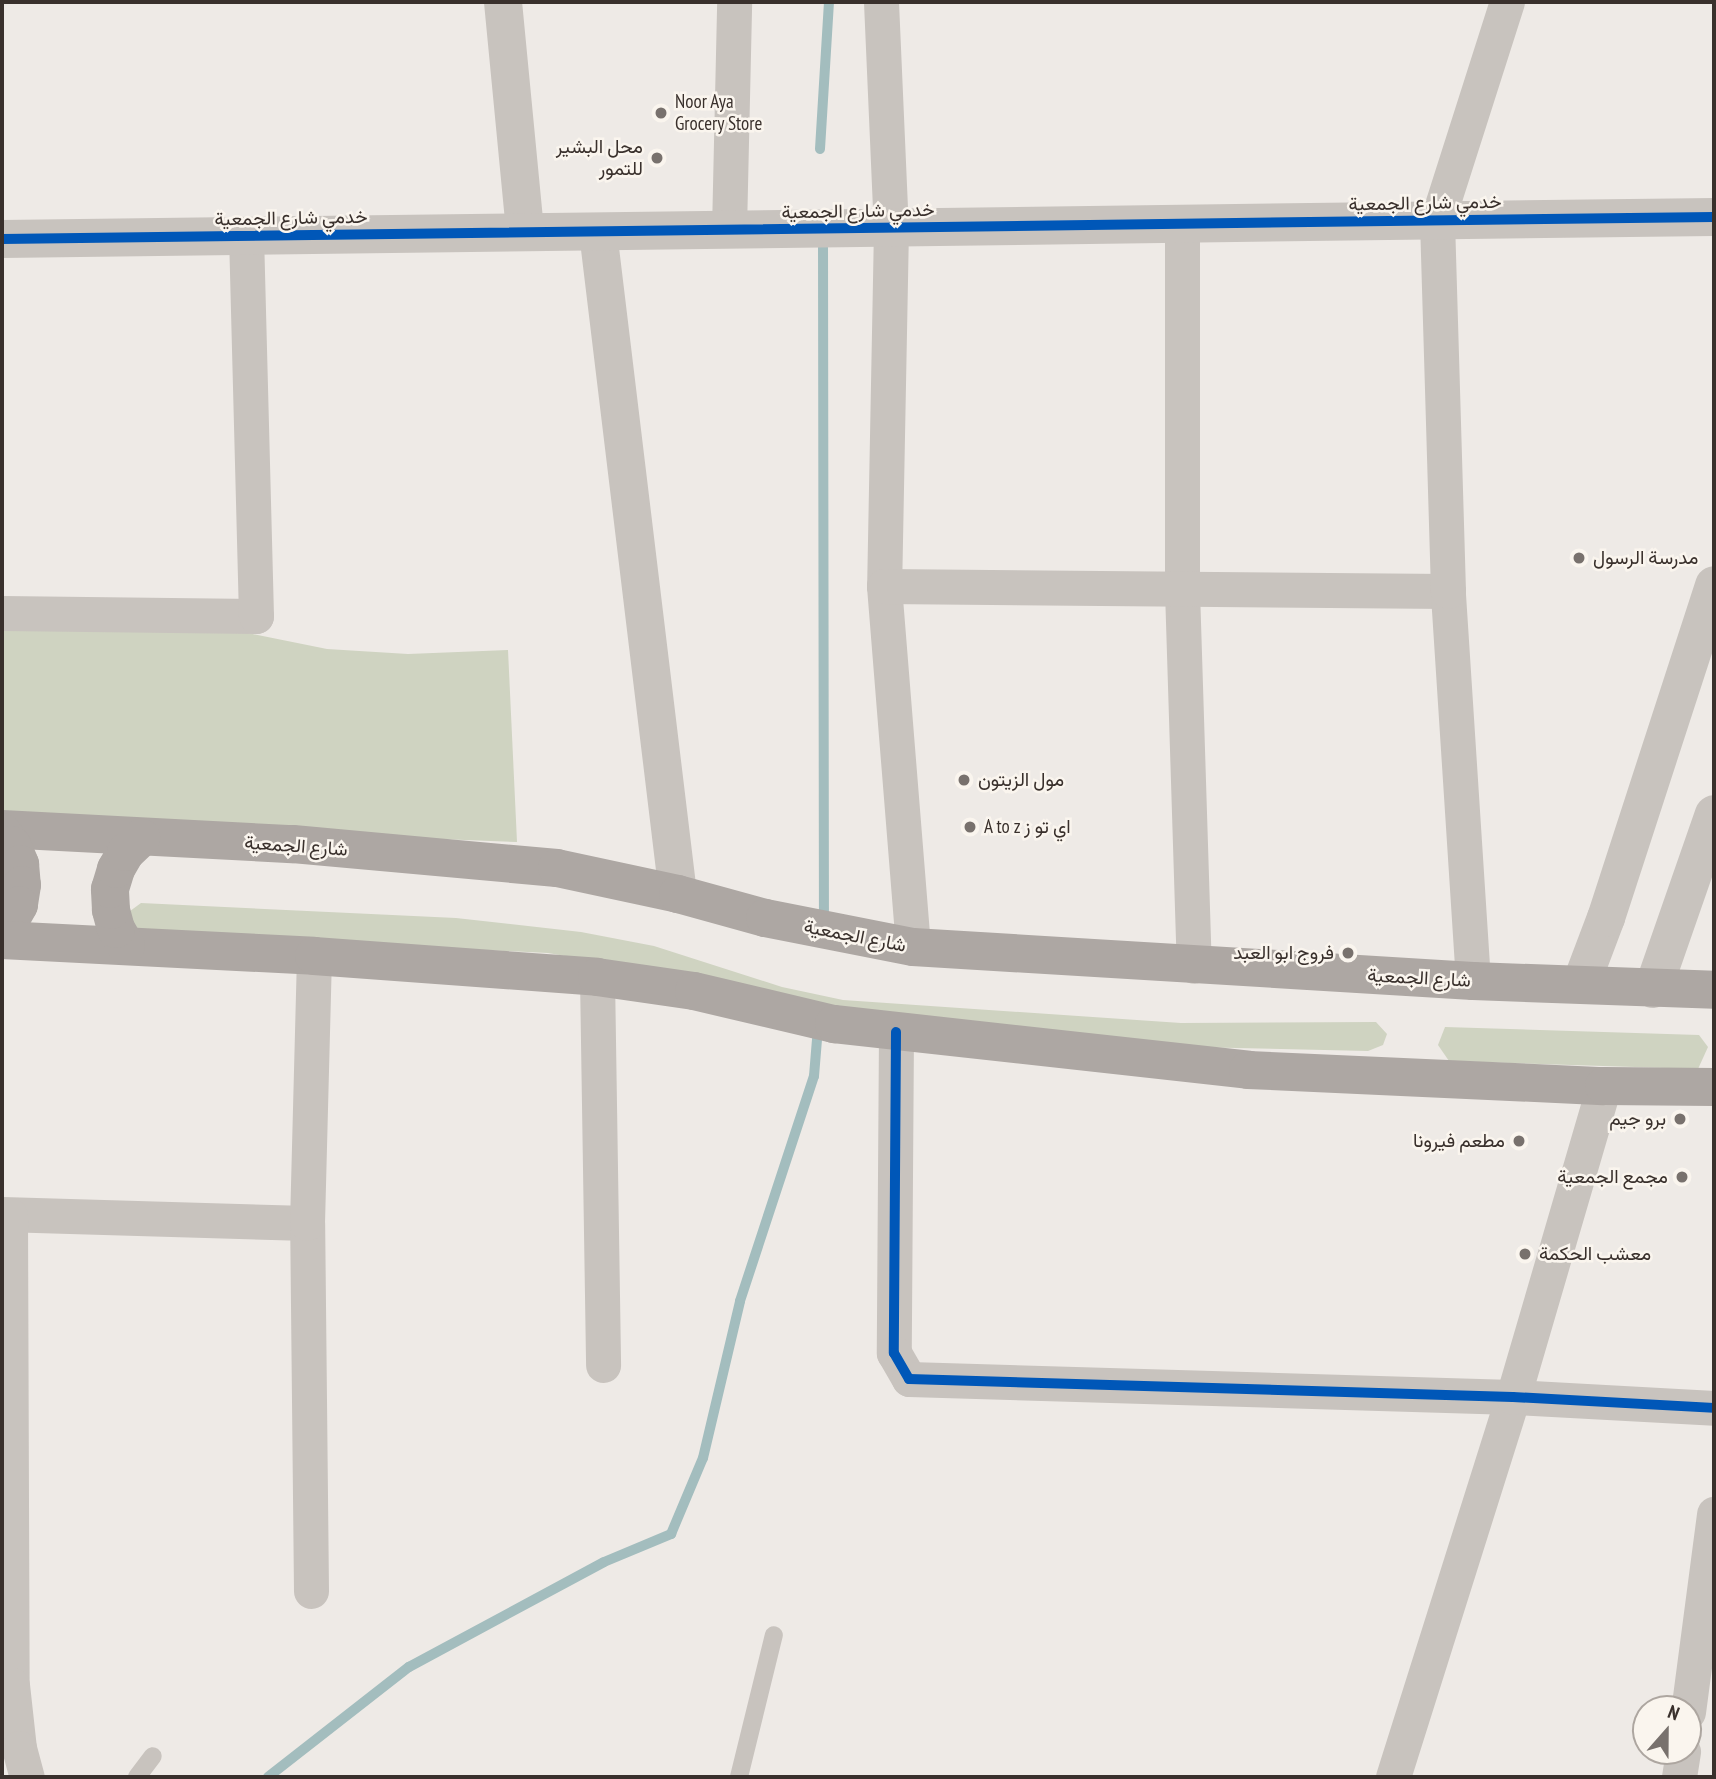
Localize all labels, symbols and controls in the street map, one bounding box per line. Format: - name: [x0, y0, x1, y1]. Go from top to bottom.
- place label: Noor Aya Grocery Store: [675, 91, 763, 135]
- marker: Noor Aya Grocery Store: [653, 105, 669, 121]
- place label: محل البشير للتمور: [556, 136, 643, 180]
- marker: محل البشير للتمور: [649, 150, 665, 166]
- street label: خدمي شارع الجمعية: [1348, 190, 1502, 216]
- street label: خدمي شارع الجمعية: [781, 198, 935, 224]
- street label: خدمي شارع الجمعية: [214, 205, 368, 231]
- place label: مدرسة الرسول: [1593, 547, 1698, 569]
- marker: مدرسة الرسول: [1571, 550, 1587, 566]
- place label: مول الزيتون: [978, 769, 1064, 791]
- marker: مول الزيتون: [956, 772, 972, 788]
- place label: A to z اي تو ز: [984, 816, 1072, 838]
- marker: A to z اي تو ز: [962, 819, 978, 835]
- street label: شارع الجمعية: [244, 831, 348, 861]
- street label: شارع الجمعية: [802, 915, 908, 957]
- place label: فروج ابو العبد: [1233, 942, 1334, 964]
- marker: فروج ابو العبد: [1340, 945, 1356, 961]
- street label: شارع الجمعية: [1367, 964, 1471, 992]
- place label: برو جيم: [1609, 1108, 1666, 1130]
- marker: برو جيم: [1672, 1111, 1688, 1127]
- place label: مطعم فيرونا: [1413, 1130, 1505, 1152]
- marker: مطعم فيرونا: [1511, 1133, 1527, 1149]
- place label: مجمع الجمعية: [1557, 1166, 1668, 1188]
- marker: مجمع الجمعية: [1674, 1169, 1690, 1185]
- place label: معشب الحكمة: [1539, 1243, 1651, 1265]
- marker: معشب الحكمة: [1517, 1246, 1533, 1262]
- north arrow: [1632, 1695, 1702, 1765]
- text: N: [1665, 1699, 1683, 1725]

